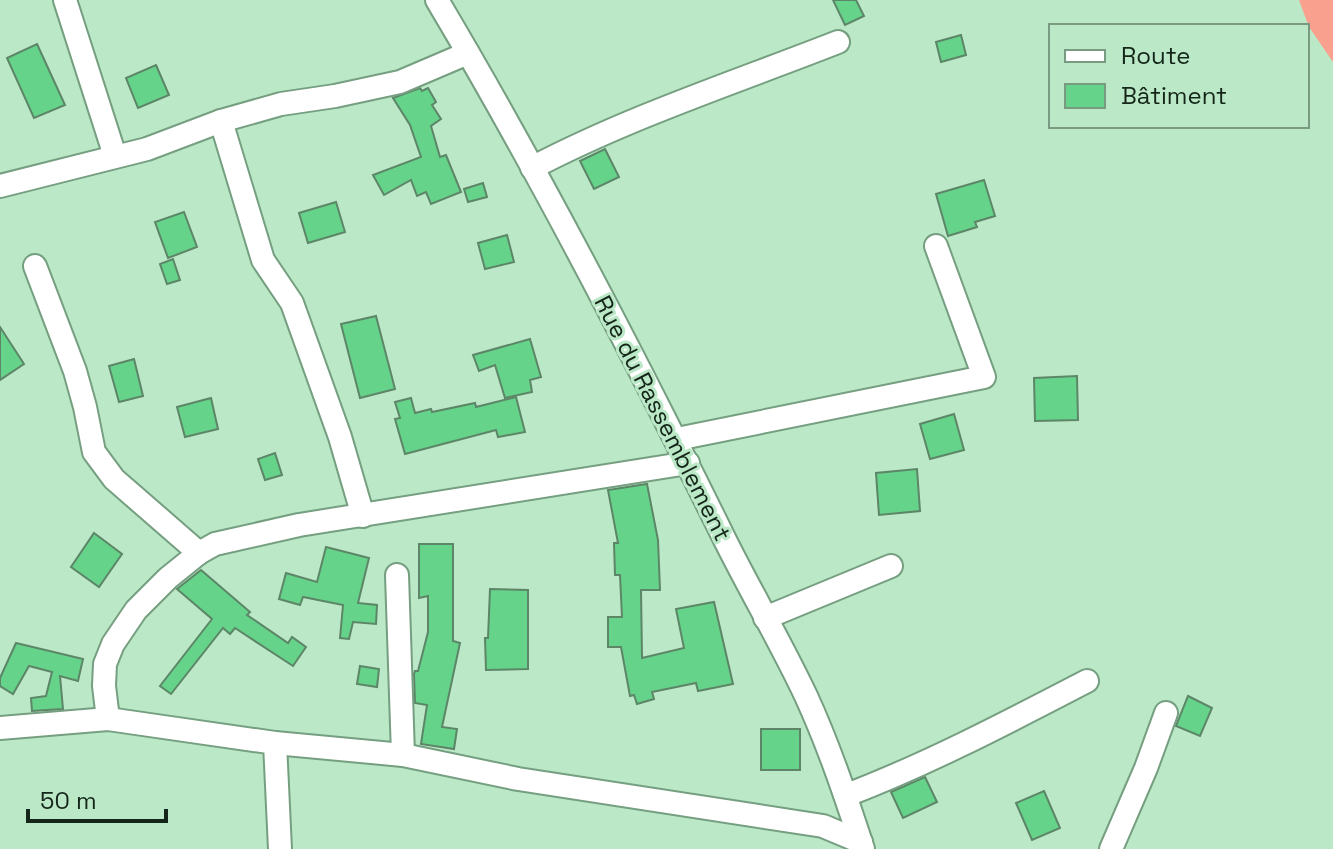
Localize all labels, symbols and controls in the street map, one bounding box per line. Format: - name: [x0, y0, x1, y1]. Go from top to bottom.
- legend: [1049, 24, 1309, 128]
- text: Route: [1121, 40, 1190, 71]
- text: Bâtiment: [1121, 80, 1227, 111]
- street label: Rue du Rassemblement: [588, 290, 738, 546]
- scale bar: [28, 773, 166, 823]
- text: 50 m: [40, 785, 97, 816]

